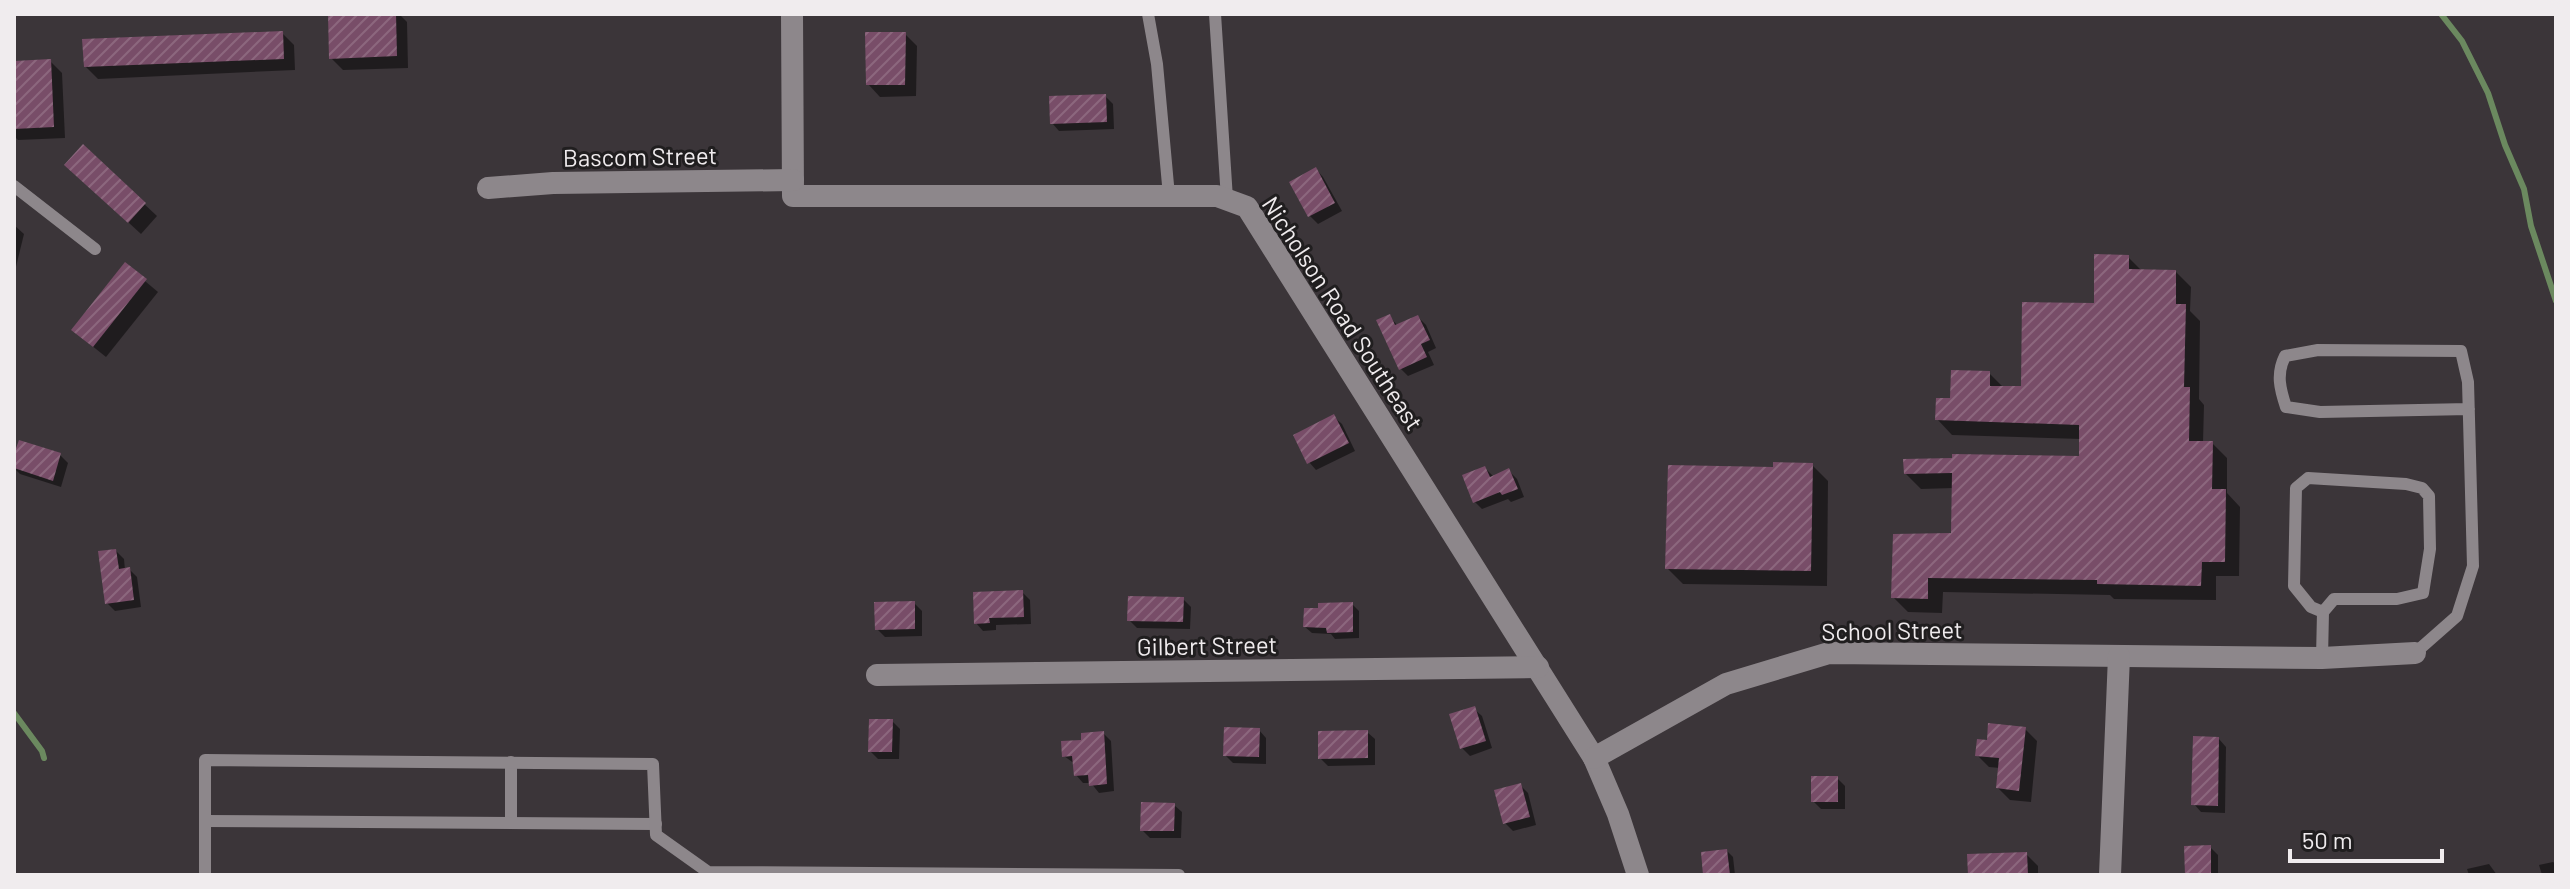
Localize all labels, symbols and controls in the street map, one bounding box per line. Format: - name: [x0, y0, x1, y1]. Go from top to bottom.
- street label: Bascom Street: [563, 140, 717, 172]
- street label: Nicholson Road Southeast: [1256, 191, 1430, 435]
- street label: School Street: [1821, 614, 1963, 646]
- street label: Gilbert Street: [1137, 629, 1277, 661]
- scale bar: [2290, 813, 2442, 863]
- text: 50 m: [2302, 825, 2353, 854]

